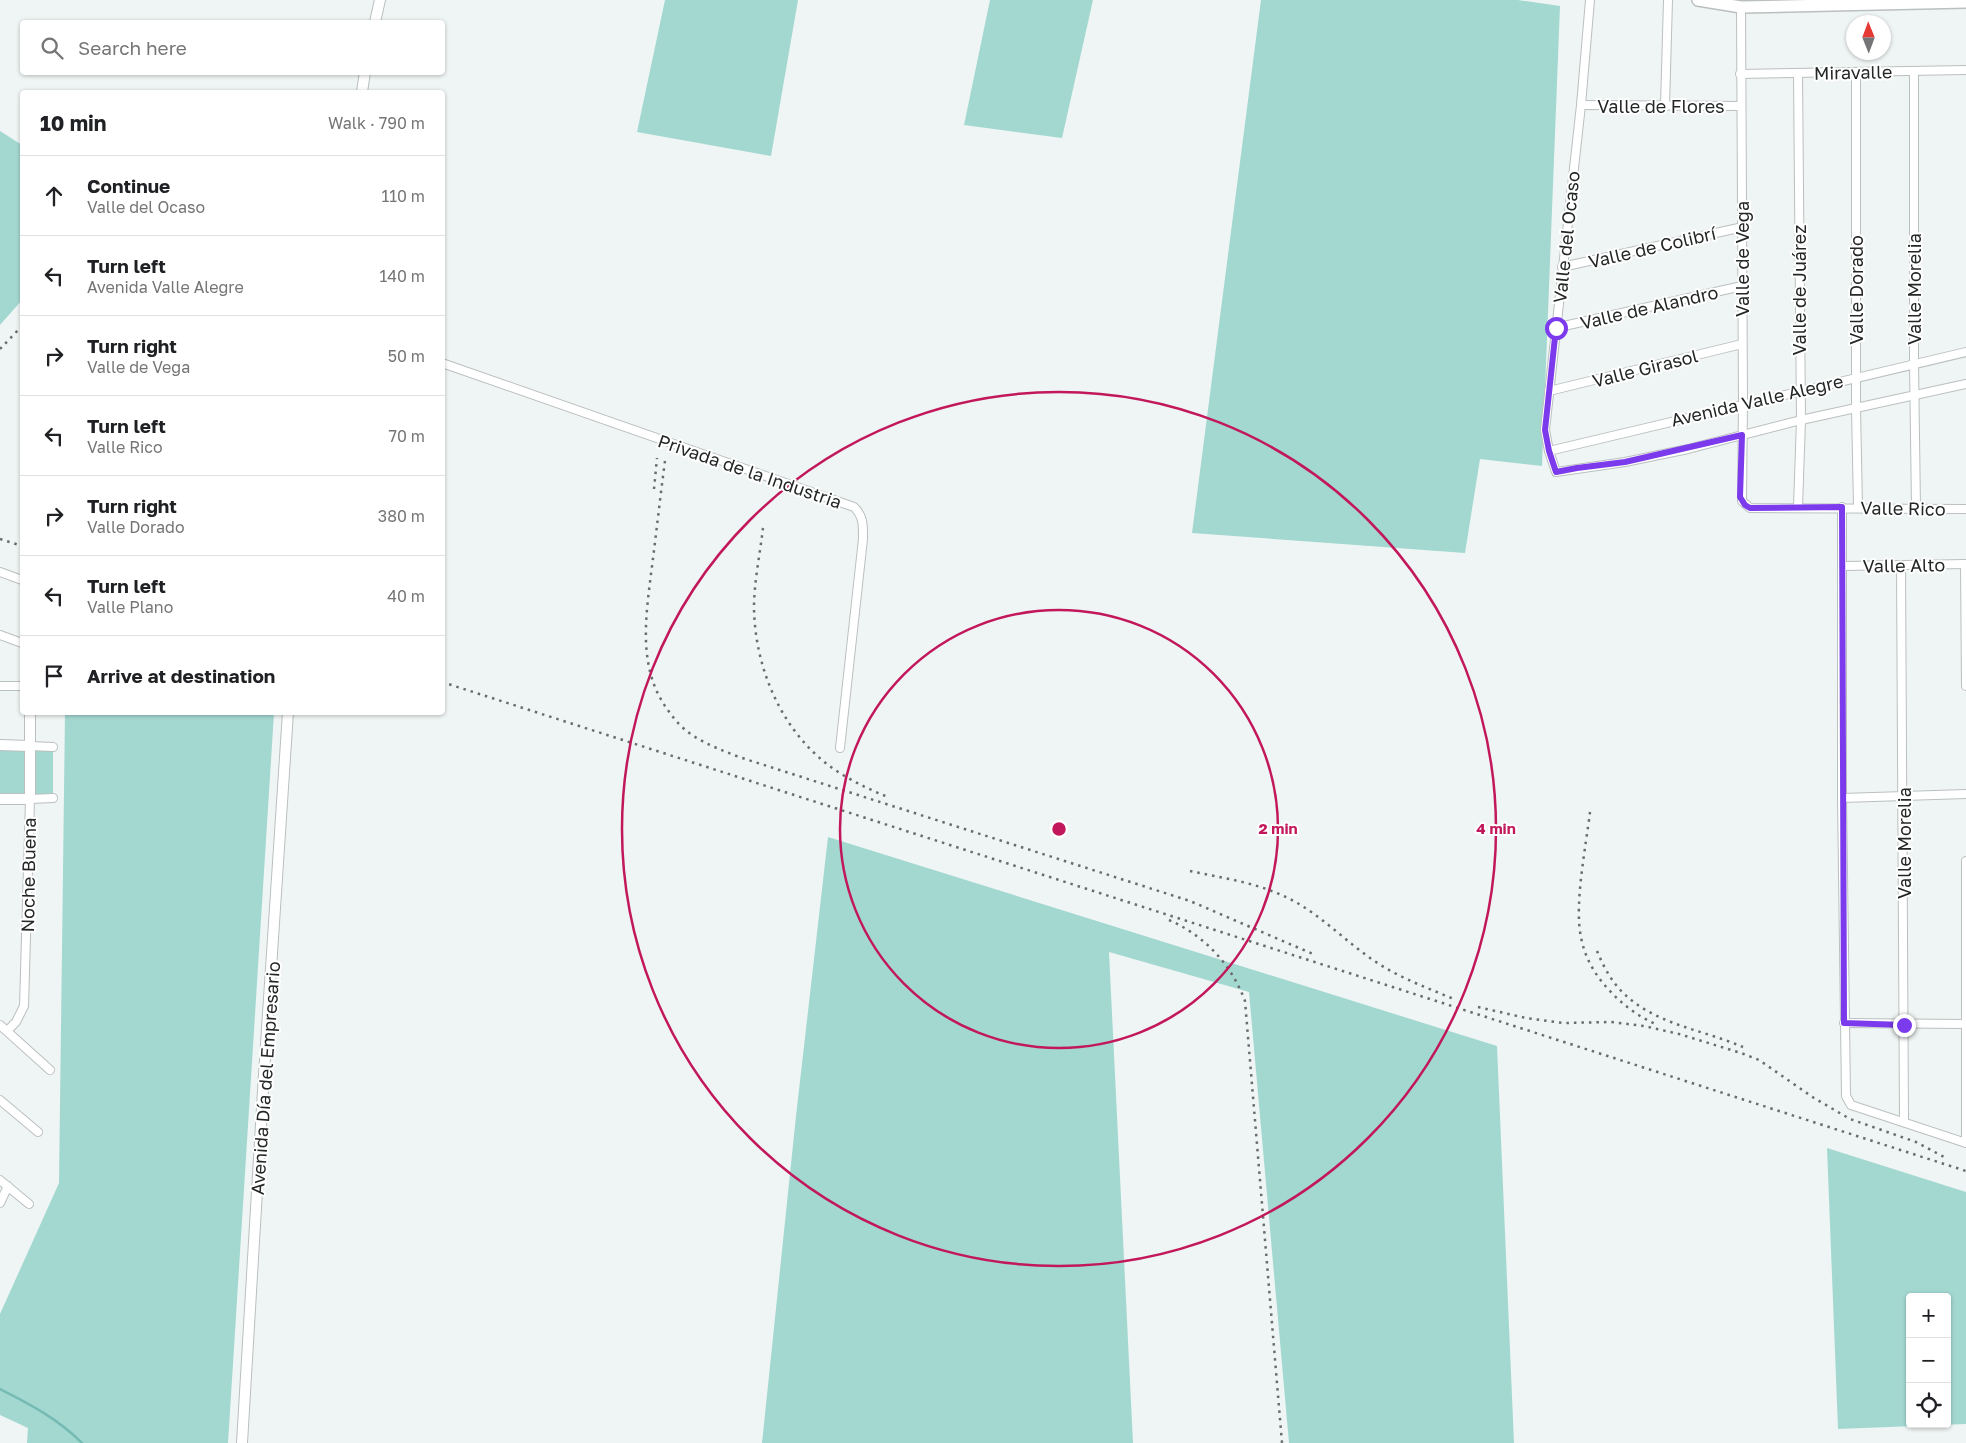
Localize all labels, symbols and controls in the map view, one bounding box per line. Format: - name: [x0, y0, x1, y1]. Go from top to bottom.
- north arrow: [1846, 15, 1891, 60]
- search box: [20, 20, 445, 75]
- icon: search: [38, 34, 66, 62]
- text: Search here: [78, 36, 187, 59]
- street label: Miravalle: [1814, 60, 1892, 84]
- street label: Valle de Flores: [1597, 95, 1725, 117]
- text: 10 min: [40, 110, 107, 136]
- text: Walk · 790 m: [328, 113, 425, 133]
- street label: Valle del Ocaso: [1548, 170, 1584, 304]
- text: Continue: [87, 174, 170, 197]
- icon: ahead: [40, 182, 68, 210]
- text: 110 m: [381, 186, 425, 206]
- text: Valle del Ocaso: [87, 197, 205, 217]
- street label: Valle de Vega: [1731, 201, 1753, 317]
- street label: Valle de Colibrí: [1586, 221, 1719, 272]
- street label: Valle de Juárez: [1788, 225, 1810, 355]
- street label: Valle Morelia: [1903, 233, 1925, 345]
- street label: Valle Dorado: [1845, 235, 1867, 345]
- text: Turn left: [87, 254, 166, 277]
- icon: left: [40, 262, 68, 290]
- text: 140 m: [379, 266, 425, 286]
- text: Avenida Valle Alegre: [87, 277, 244, 297]
- street label: Valle de Alandro: [1578, 280, 1720, 334]
- route start: [1545, 317, 1568, 340]
- text: Turn right: [87, 334, 177, 357]
- icon: right: [40, 342, 68, 370]
- street label: Valle Girasol: [1590, 344, 1700, 392]
- text: 50 m: [388, 346, 425, 366]
- text: Valle de Vega: [87, 357, 190, 377]
- street label: Avenida Valle Alegre: [1669, 369, 1845, 431]
- text: Turn left: [87, 414, 166, 437]
- icon: left: [40, 422, 68, 450]
- text: 70 m: [388, 426, 425, 446]
- street label: Privada de la Industria: [655, 429, 845, 513]
- text: Valle Rico: [87, 437, 163, 457]
- text: Turn right: [87, 494, 177, 517]
- street label: Valle Rico: [1860, 496, 1946, 520]
- icon: right: [40, 502, 68, 530]
- text: 380 m: [378, 506, 425, 526]
- text: Valle Dorado: [87, 517, 185, 537]
- street label: Valle Alto: [1863, 553, 1945, 577]
- text: Turn left: [87, 574, 166, 597]
- icon: left: [40, 582, 68, 610]
- text: 40 m: [387, 586, 425, 606]
- text: Valle Plano: [87, 597, 173, 617]
- icon: arrive: [40, 662, 68, 690]
- text: Arrive at destination: [87, 664, 275, 687]
- street label: Valle Morelia: [1893, 787, 1915, 899]
- street label: Noche Buena: [16, 817, 40, 933]
- text: 2 min: [1258, 819, 1298, 837]
- text: 4 min: [1476, 819, 1516, 837]
- centre of rings: [1050, 820, 1068, 838]
- street label: Avenida Día del Empresario: [246, 960, 284, 1196]
- route end: [1893, 1014, 1916, 1037]
- map controls: [1906, 1293, 1951, 1428]
- button: +: [1906, 1293, 1951, 1338]
- button: −: [1906, 1338, 1951, 1383]
- button: locate: [1906, 1383, 1951, 1428]

